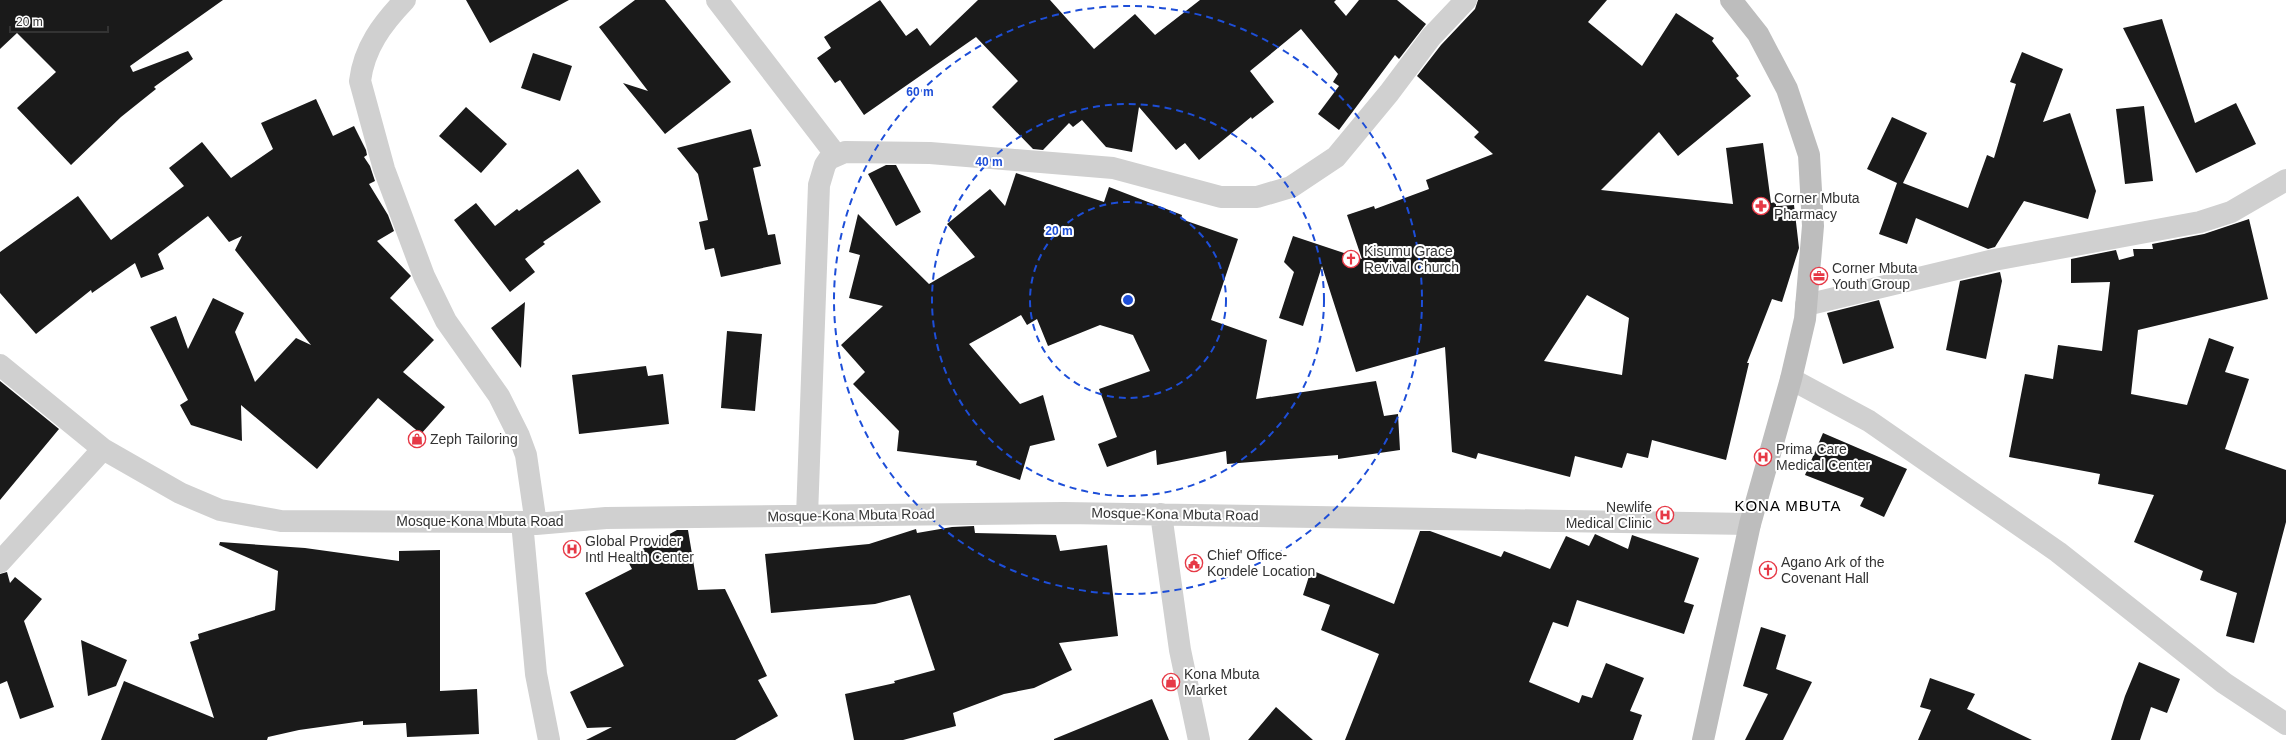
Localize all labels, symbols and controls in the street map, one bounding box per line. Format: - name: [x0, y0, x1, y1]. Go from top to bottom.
- scale bar: [10, 8, 108, 34]
- text: 20 m: [16, 15, 43, 29]
- text: 60 m: [906, 85, 934, 99]
- text: 40 m: [975, 155, 1003, 169]
- place label: Corner Mbuta Pharmacy: [1774, 190, 1860, 222]
- pharmacy icon: Corner Mbuta Pharmacy: [1751, 196, 1771, 216]
- text: 20 m: [1045, 224, 1073, 238]
- place label: Kisumu Grace Revival Church: [1364, 243, 1459, 275]
- church icon: Kisumu Grace Revival Church: [1341, 249, 1361, 269]
- place label: Corner Mbuta Youth Group: [1832, 260, 1918, 292]
- office icon: Corner Mbuta Youth Group: [1809, 266, 1829, 286]
- centre of rings: [1121, 293, 1135, 307]
- shop icon: Zeph Tailoring: [407, 429, 427, 449]
- place label: Zeph Tailoring: [430, 431, 518, 447]
- place label: Prima Care Medical Center: [1776, 441, 1870, 473]
- hospital icon: Prima Care Medical Center: [1753, 447, 1773, 467]
- district label: KONA MBUTA: [1734, 497, 1842, 514]
- place label: Newlife Medical Clinic: [1566, 499, 1652, 531]
- street label: Mosque-Kona Mbuta Road: [1091, 505, 1259, 523]
- hospital icon: Newlife Medical Clinic: [1655, 505, 1675, 525]
- street label: Mosque-Kona Mbuta Road: [767, 506, 935, 524]
- street label: Mosque-Kona Mbuta Road: [396, 513, 564, 529]
- place label: Global Provider Intl Health Center: [585, 533, 694, 565]
- hospital icon: Global Provider Intl Health Center: [562, 539, 582, 559]
- place label: Chief' Office- Kondele Location: [1207, 547, 1315, 579]
- public building icon: Chief' Office- Kondele Location: [1184, 553, 1204, 573]
- place label: Agano Ark of the Covenant Hall: [1781, 554, 1885, 586]
- church icon: Agano Ark of the Covenant Hall: [1758, 560, 1778, 580]
- place label: Kona Mbuta Market: [1184, 666, 1260, 698]
- shop icon: Kona Mbuta Market: [1161, 672, 1181, 692]

